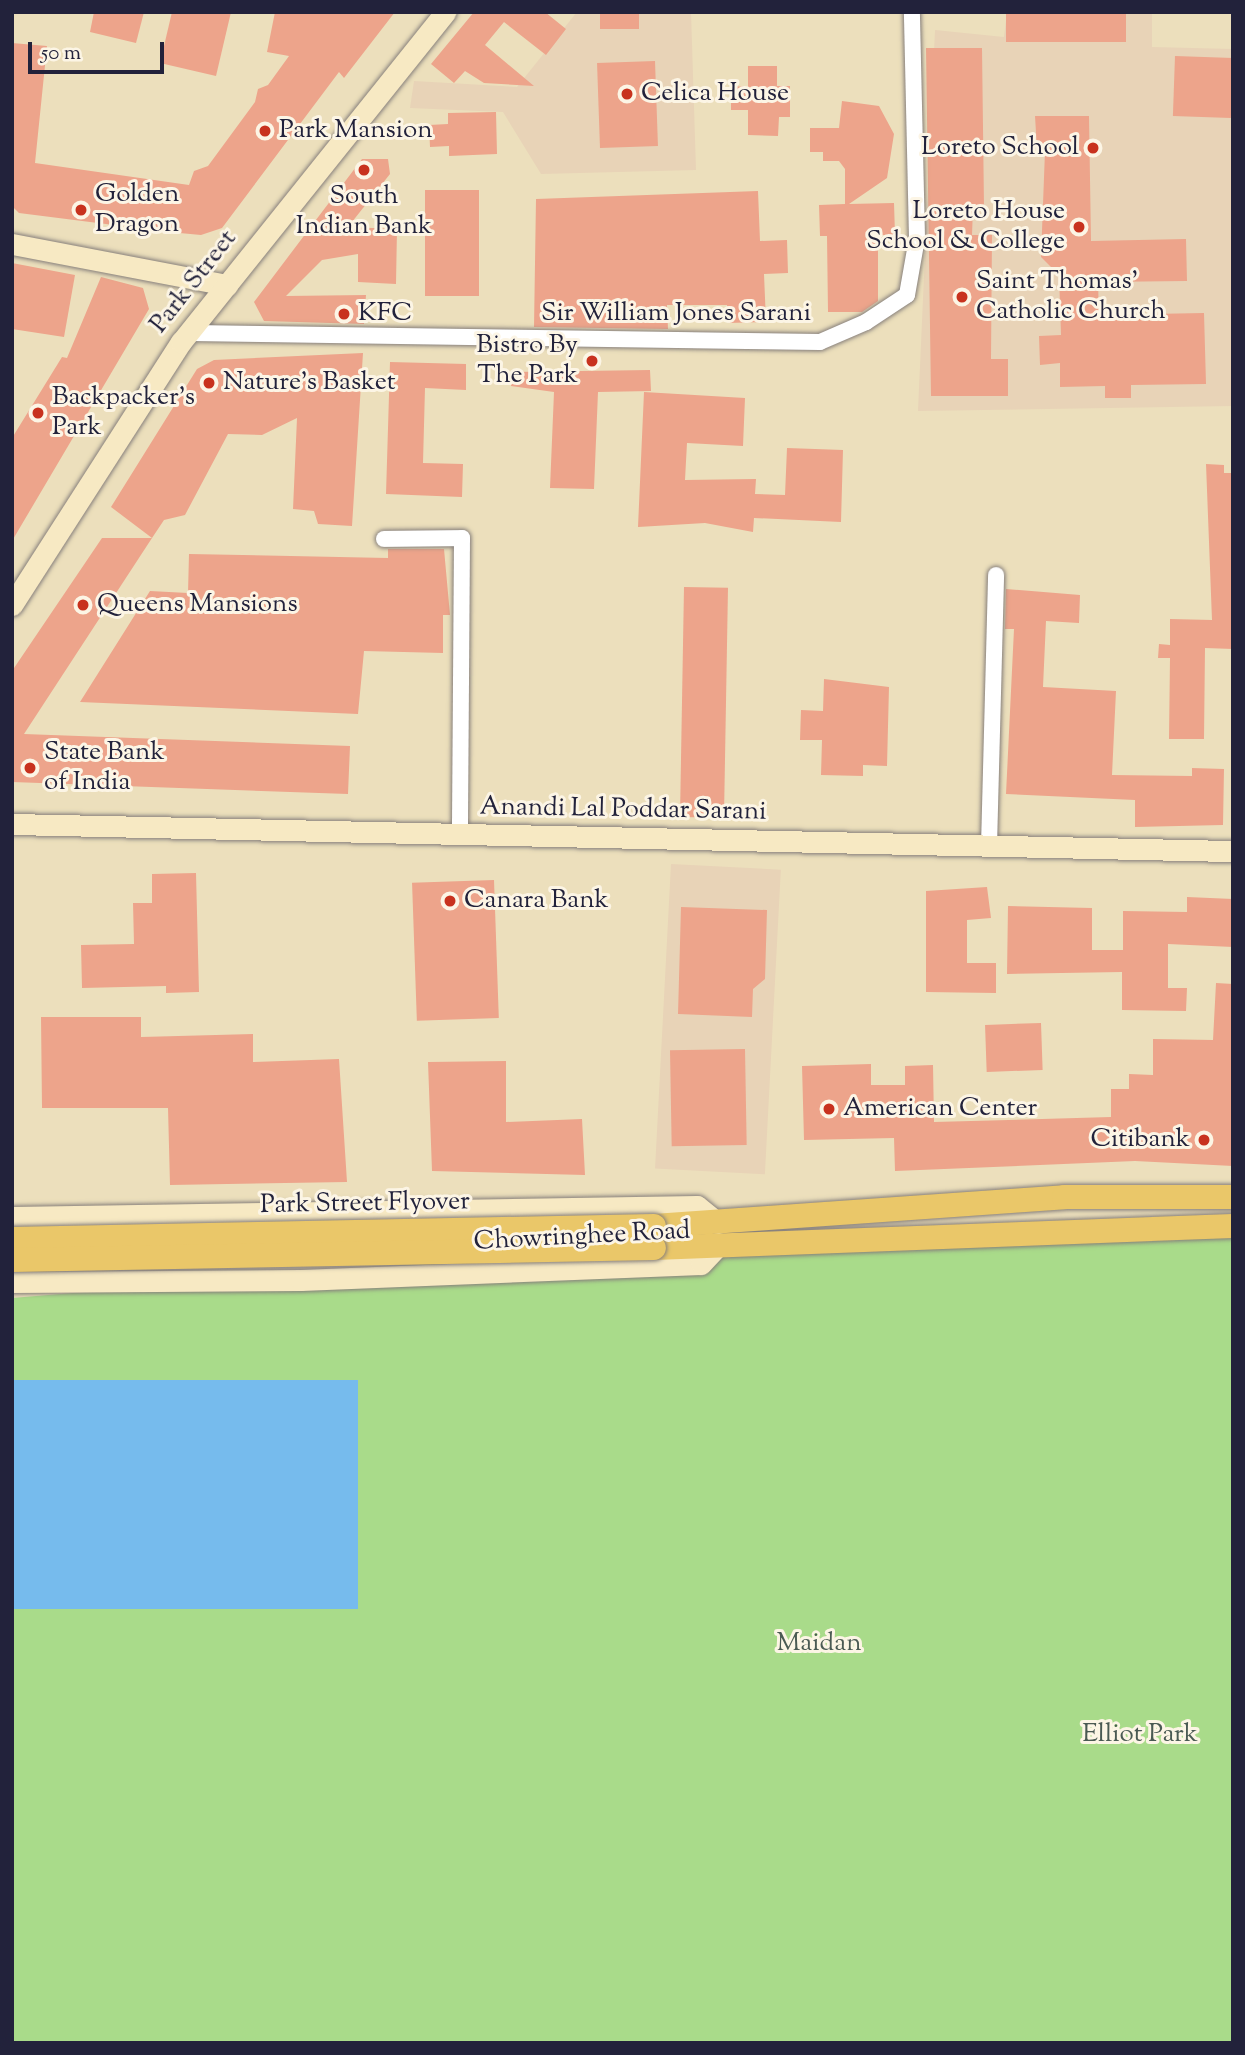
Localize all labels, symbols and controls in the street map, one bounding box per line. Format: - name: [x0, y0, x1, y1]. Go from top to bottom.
- scale bar: [32, 28, 168, 72]
- text: 50 m: [41, 39, 81, 69]
- place label: Celica House: [641, 78, 789, 110]
- marker: Celica House: [619, 86, 635, 102]
- place label: Park Mansion: [279, 115, 433, 147]
- marker: Park Mansion: [257, 123, 273, 139]
- place label: Loreto School: [921, 132, 1079, 164]
- marker: Loreto School: [1085, 140, 1101, 156]
- marker: South Indian Bank: [356, 162, 372, 178]
- place label: Golden Dragon: [95, 179, 179, 241]
- place label: South Indian Bank: [296, 181, 432, 242]
- place label: Loreto House School & College: [866, 196, 1065, 258]
- marker: Golden Dragon: [73, 202, 89, 218]
- marker: Loreto House School & College: [1071, 219, 1087, 235]
- street label: Park Street: [144, 224, 244, 340]
- place label: Saint Thomas' Catholic Church: [976, 266, 1166, 328]
- marker: Saint Thomas' Catholic Church: [954, 289, 970, 305]
- place label: KFC: [358, 298, 412, 330]
- street label: Sir William Jones Sarani: [541, 298, 811, 330]
- marker: KFC: [336, 306, 352, 322]
- place label: Bistro By The Park: [476, 330, 578, 392]
- marker: Bistro By The Park: [584, 353, 600, 369]
- place label: Nature's Basket: [223, 367, 396, 399]
- marker: Nature's Basket: [201, 375, 217, 391]
- place label: Backpacker's Park: [52, 382, 195, 444]
- marker: Backpacker's Park: [30, 405, 46, 421]
- place label: Queens Mansions: [97, 589, 298, 621]
- marker: Queens Mansions: [75, 597, 91, 613]
- place label: State Bank of India: [44, 737, 165, 798]
- marker: State Bank of India: [22, 760, 38, 776]
- street label: Anandi Lal Poddar Sarani: [479, 792, 767, 828]
- place label: Canara Bank: [464, 885, 609, 917]
- marker: Canara Bank: [442, 893, 458, 909]
- place label: American Center: [843, 1093, 1037, 1125]
- marker: American Center: [821, 1101, 837, 1117]
- place label: Citibank: [1090, 1124, 1190, 1156]
- marker: Citibank: [1196, 1132, 1212, 1148]
- street label: Park Street Flyover: [260, 1187, 470, 1221]
- street label: Chowringhee Road: [473, 1216, 691, 1258]
- park label: Maidan: [776, 1628, 862, 1660]
- park label: Elliot Park: [1082, 1719, 1198, 1751]

